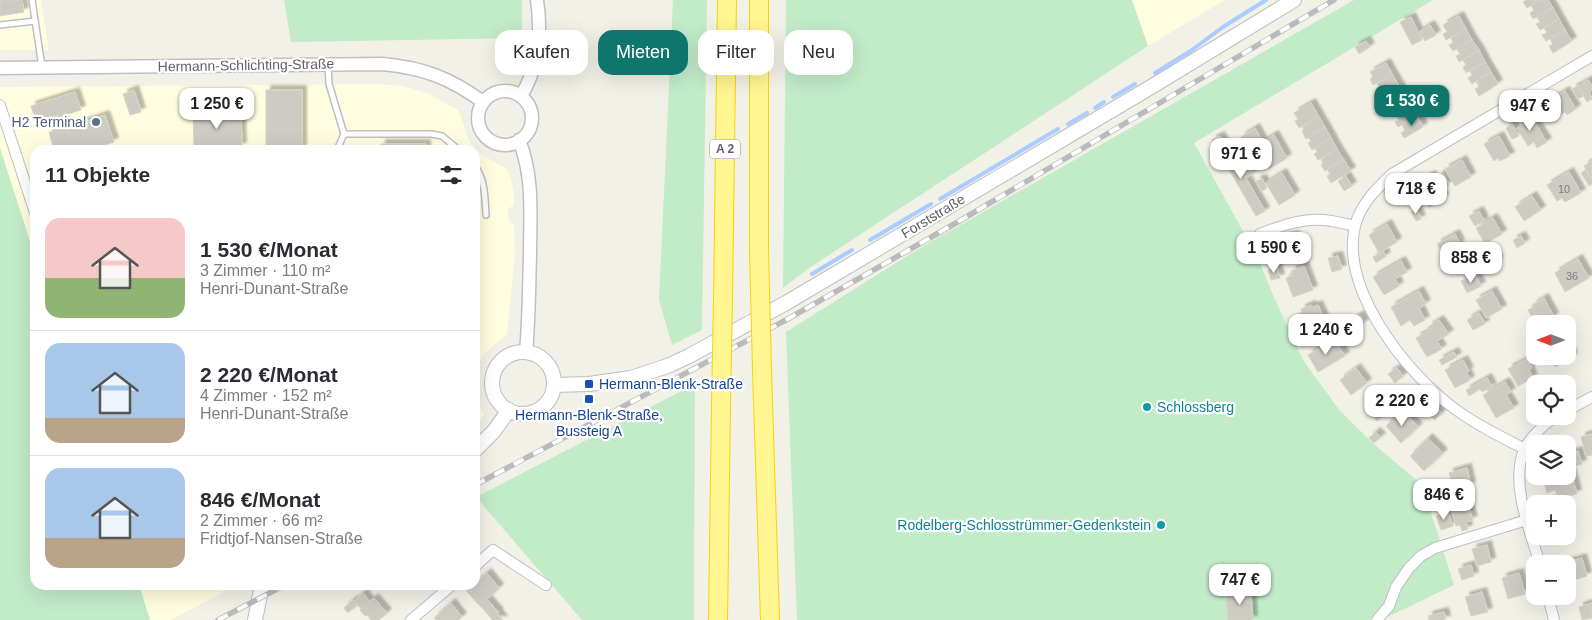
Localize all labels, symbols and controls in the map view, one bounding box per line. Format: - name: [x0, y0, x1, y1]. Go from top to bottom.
- chip: Kaufen: [495, 30, 588, 75]
- chip: Mieten: [598, 30, 688, 75]
- chip: Filter: [698, 30, 774, 75]
- chip: Neu: [784, 30, 853, 75]
- street label: Hermann-Schlichting-Straße: [158, 55, 335, 75]
- pin: 1 530 €: [1366, 84, 1458, 127]
- pin: 1 250 €: [171, 88, 263, 130]
- pin: 947 €: [1495, 90, 1565, 132]
- text: 1 530 €: [1385, 92, 1439, 109]
- text: 1 250 €: [190, 95, 244, 112]
- text: 947 €: [1510, 97, 1550, 114]
- place label: H2 Terminal: [12, 114, 86, 130]
- marker: H2 Terminal: [90, 116, 102, 128]
- pin: 971 €: [1206, 138, 1276, 180]
- road number: A 2: [710, 140, 740, 158]
- text: 971 €: [1221, 145, 1261, 162]
- icon: filters: [437, 161, 465, 189]
- text: 11 Objekte: [45, 163, 150, 186]
- pin: 718 €: [1381, 172, 1451, 215]
- text: 718 €: [1396, 180, 1436, 197]
- house number: 10: [1558, 183, 1570, 195]
- street label: Forststraße: [898, 191, 968, 241]
- pin: 1 590 €: [1228, 232, 1320, 274]
- icon: home: [85, 238, 145, 298]
- text: 1 530 €/Monat: [200, 238, 338, 261]
- text: 1 590 €: [1247, 239, 1301, 256]
- pin: 858 €: [1436, 242, 1506, 284]
- text: 858 €: [1451, 249, 1491, 266]
- text: 3 Zimmer · 110 m²: [200, 262, 330, 279]
- house number: 36: [1566, 270, 1578, 282]
- text: Henri-Dunant-Straße: [200, 280, 349, 297]
- pin: 1 240 €: [1280, 314, 1372, 356]
- north arrow: [1526, 315, 1576, 365]
- map controls: [1526, 315, 1576, 605]
- text: 1 240 €: [1299, 321, 1353, 338]
- icon: home: [85, 363, 145, 423]
- text: 2 220 €/Monat: [200, 363, 338, 386]
- button: locate: [1526, 375, 1576, 425]
- place label: Hermann-Blenk-Straße: [599, 376, 743, 392]
- marker: Hermann-Blenk-Straße: [583, 378, 595, 390]
- pin: 2 220 €: [1356, 384, 1448, 427]
- text: 4 Zimmer · 152 m²: [200, 387, 332, 404]
- text: 2 220 €: [1375, 392, 1429, 409]
- marker: Hermann-Blenk-Straße, Bussteig A: [583, 393, 595, 405]
- place label: Schlossberg: [1157, 399, 1234, 415]
- marker: Schlossberg: [1141, 401, 1153, 413]
- text: Henri-Dunant-Straße: [200, 405, 349, 422]
- place label: Hermann-Blenk-Straße, Bussteig A: [515, 407, 663, 439]
- button: layers: [1526, 435, 1576, 485]
- pin: 846 €: [1409, 478, 1479, 521]
- text: 846 €: [1424, 486, 1464, 503]
- icon: home: [85, 488, 145, 548]
- text: 846 €/Monat: [200, 488, 320, 511]
- button: +: [1526, 495, 1576, 545]
- text: 2 Zimmer · 66 m²: [200, 512, 323, 529]
- place label: Rodelberg-Schlosstrümmer-Gedenkstein: [897, 517, 1151, 533]
- marker: Rodelberg-Schlosstrümmer-Gedenkstein: [1155, 519, 1167, 531]
- text: Fridtjof-Nansen-Straße: [200, 530, 363, 547]
- button: −: [1526, 555, 1576, 605]
- pin: 747 €: [1205, 564, 1275, 606]
- text: 747 €: [1220, 571, 1260, 588]

